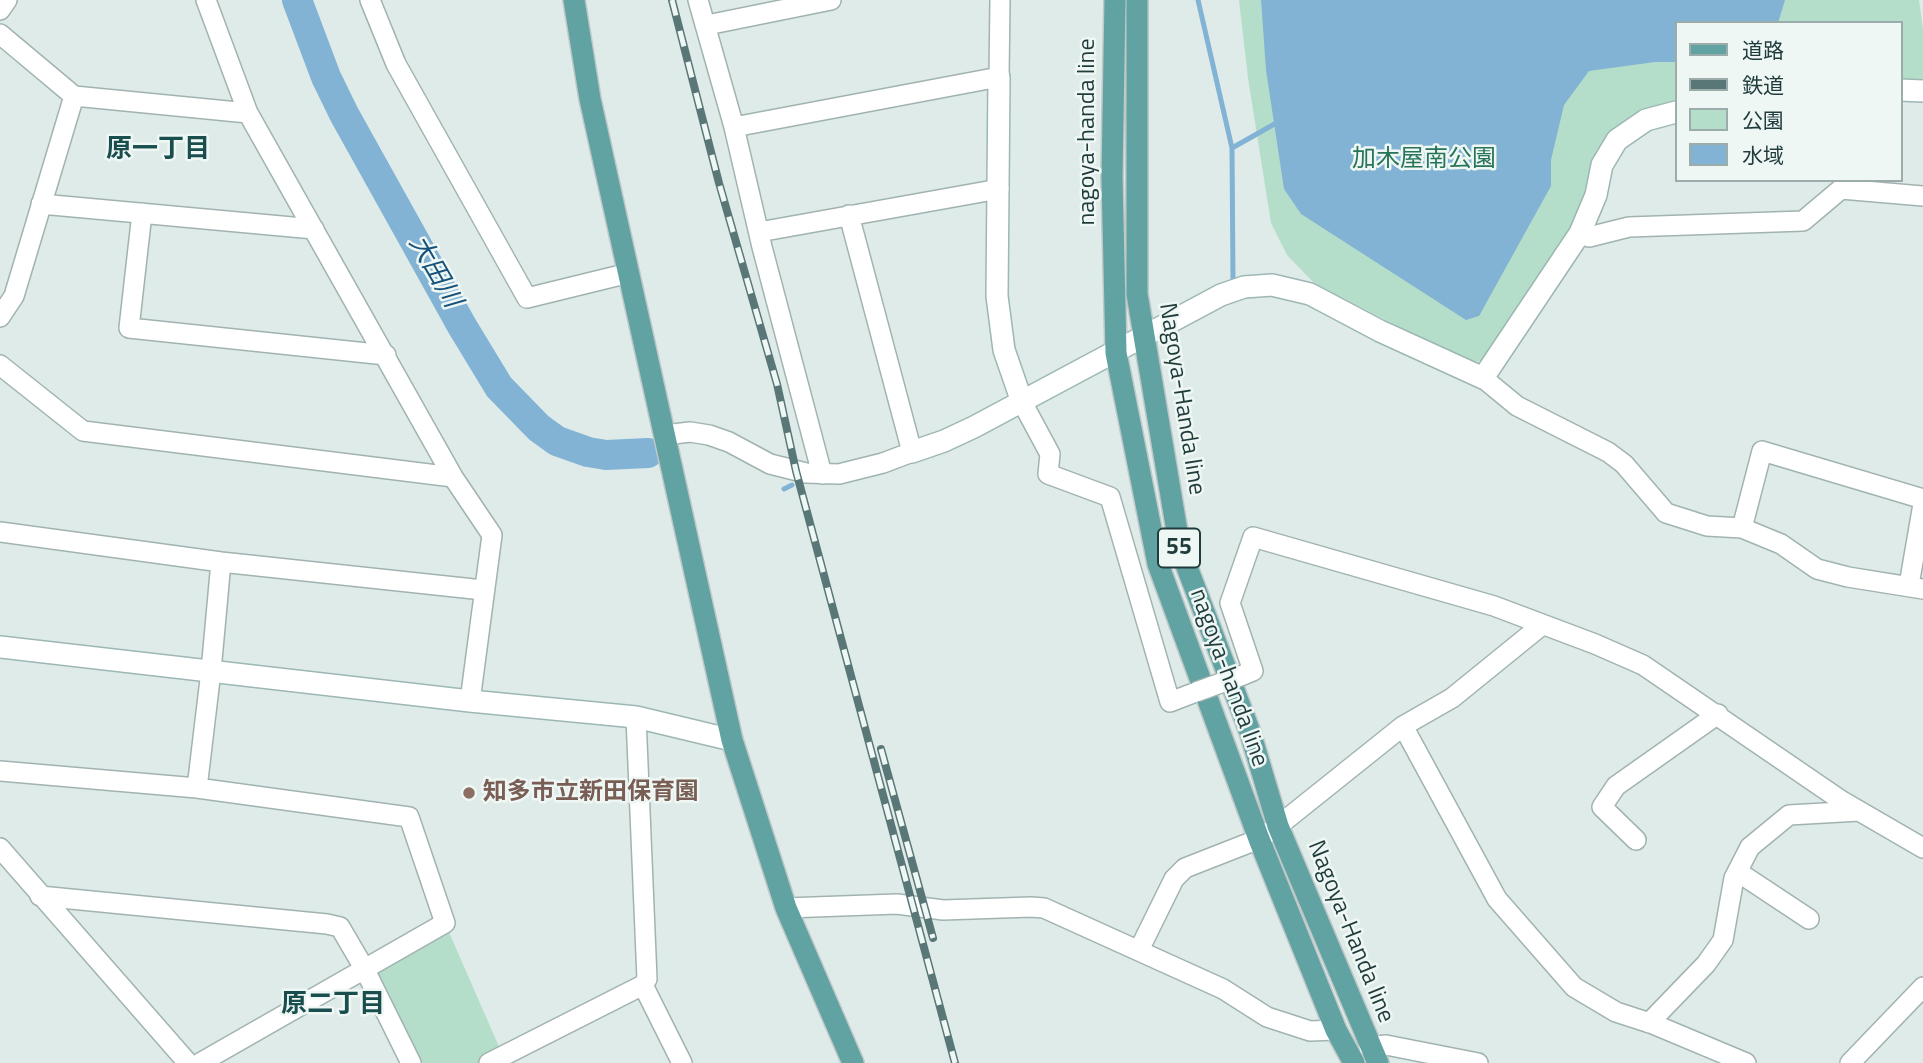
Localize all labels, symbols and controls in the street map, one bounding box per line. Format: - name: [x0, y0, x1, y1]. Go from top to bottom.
- legend: [1674, 21, 1902, 182]
- text: 道路: [1742, 34, 1784, 66]
- street label: nagoya-handa line: [1074, 38, 1102, 226]
- text: 鉄道: [1742, 69, 1784, 101]
- text: 公園: [1742, 104, 1784, 136]
- district label: 原一丁目: [106, 135, 210, 167]
- text: 水域: [1742, 139, 1784, 171]
- park label: 加木屋南公園: [1352, 146, 1496, 174]
- water label: 大田川: [401, 230, 467, 314]
- street label: Nagoya-Handa line: [1152, 301, 1210, 497]
- road number: 55: [1158, 528, 1200, 568]
- street label: nagoya-handa line: [1182, 585, 1274, 771]
- place label: 知多市立新田保育園: [483, 779, 699, 807]
- marker: 知多市立新田保育園: [461, 785, 477, 801]
- street label: Nagoya-Handa line: [1300, 837, 1400, 1027]
- district label: 原二丁目: [281, 990, 385, 1022]

